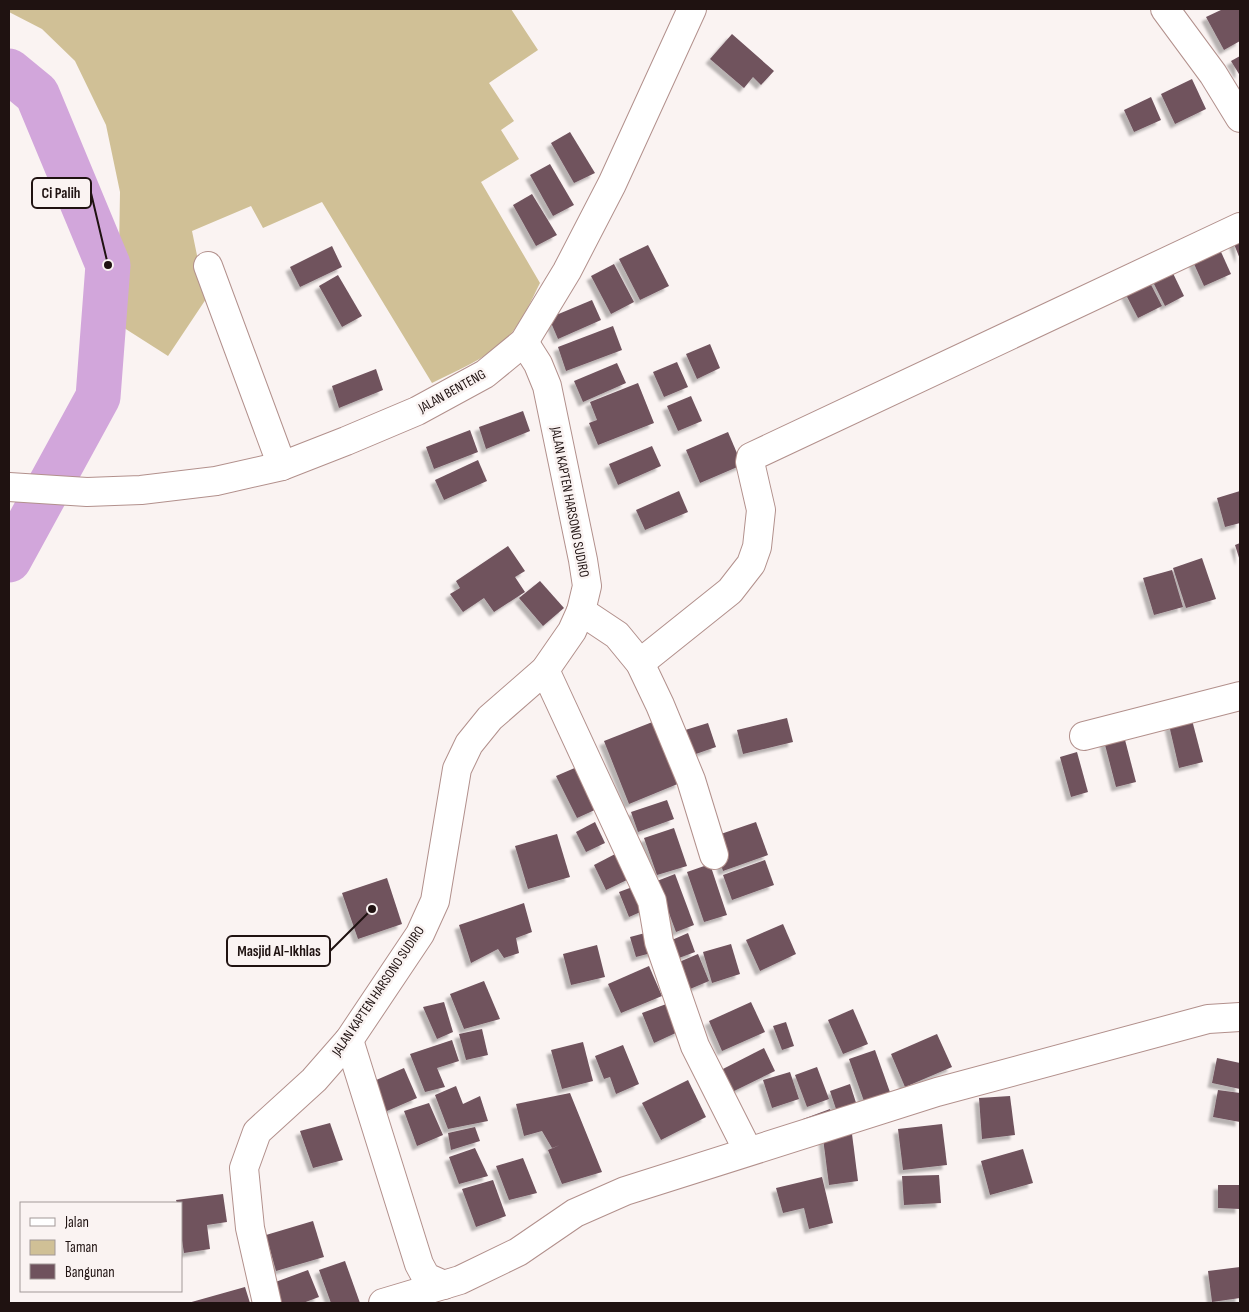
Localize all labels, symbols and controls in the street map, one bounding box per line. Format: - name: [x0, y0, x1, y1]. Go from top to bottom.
- callout: Ci Palih: [32, 178, 91, 208]
- text: Ci Palih: [42, 184, 80, 203]
- street label: JALAN BENTENG: [415, 366, 489, 417]
- street label: JALAN KAPTEN HARSONO SUDIRO: [547, 424, 593, 579]
- street label: JALAN KAPTEN HARSONO SUDIRO: [328, 923, 428, 1060]
- callout: Masjid Al-Ikhlas: [227, 936, 330, 966]
- text: Masjid Al-Ikhlas: [237, 942, 321, 961]
- legend: [20, 1202, 182, 1292]
- text: Jalan: [64, 1213, 89, 1232]
- text: Taman: [65, 1238, 98, 1257]
- text: Bangunan: [65, 1263, 115, 1282]

